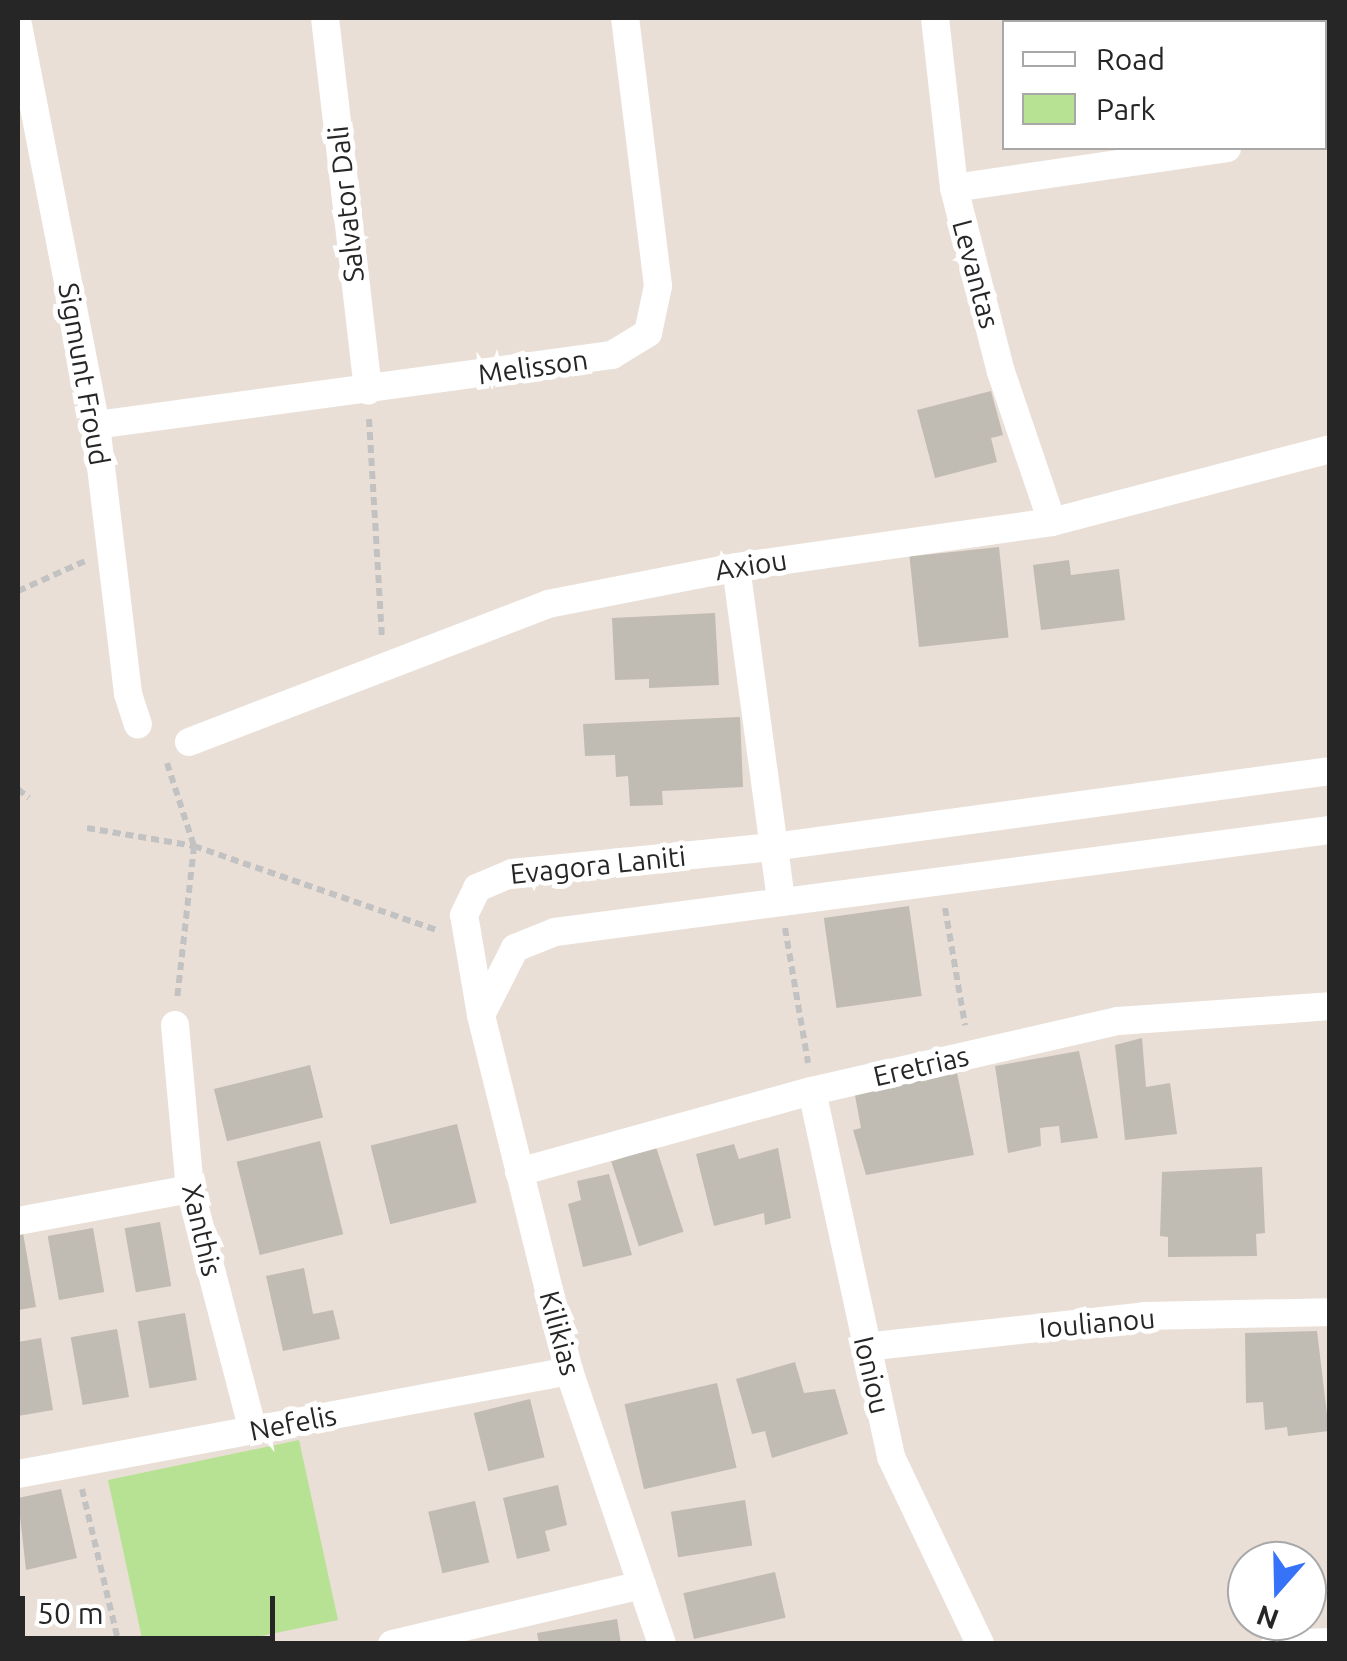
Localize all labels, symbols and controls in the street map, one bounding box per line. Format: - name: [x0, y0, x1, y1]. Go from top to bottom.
- legend: [1002, 20, 1327, 150]
- text: Road: [1096, 42, 1165, 76]
- text: Park: [1096, 92, 1156, 126]
- street label: Salvator Dali: [321, 124, 371, 284]
- street label: Levantas: [945, 216, 1007, 332]
- street label: Sigmunt Froud: [51, 280, 117, 468]
- street label: Melisson: [476, 343, 590, 391]
- street label: Axiou: [713, 543, 789, 587]
- street label: Evagora Laniti: [508, 839, 688, 891]
- street label: Eretrias: [870, 1039, 972, 1093]
- street label: Xanthis: [175, 1181, 229, 1279]
- street label: Kilikias: [533, 1287, 587, 1379]
- street label: Ioulianou: [1038, 1301, 1156, 1345]
- street label: Ioniou: [847, 1333, 897, 1417]
- street label: Nefelis: [247, 1398, 339, 1448]
- north arrow: [1227, 1541, 1327, 1641]
- scale bar: [25, 1576, 280, 1638]
- text: 50 m: [37, 1596, 104, 1630]
- text: N: [1252, 1600, 1282, 1636]

